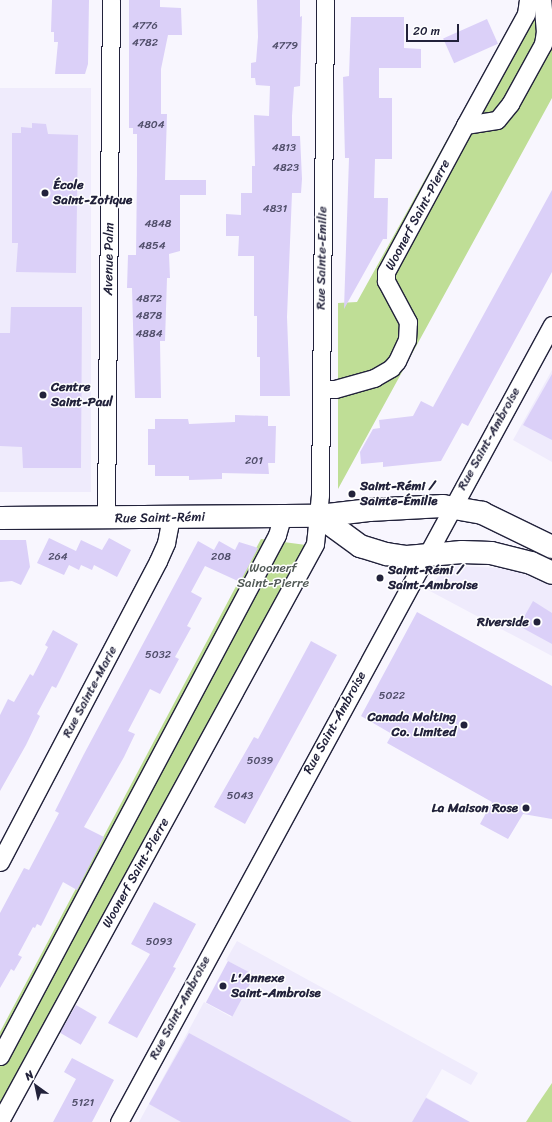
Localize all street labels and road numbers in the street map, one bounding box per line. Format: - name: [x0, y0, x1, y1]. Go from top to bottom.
- street label: Woonerf Saint-Pierre: [382, 157, 454, 273]
- street label: Rue Sainte-Emilie: [313, 207, 331, 309]
- street label: Avenue Palm: [101, 222, 117, 296]
- street label: Rue Saint-Ambroise: [454, 385, 524, 493]
- street label: Rue Saint-Rémi: [115, 509, 205, 527]
- street label: Rue Sainte-Marie: [60, 644, 120, 740]
- street label: Rue Saint-Ambroise: [300, 669, 370, 777]
- street label: Woonerf Saint-Pierre: [99, 815, 173, 931]
- street label: Rue Saint-Ambroise: [146, 954, 214, 1062]

